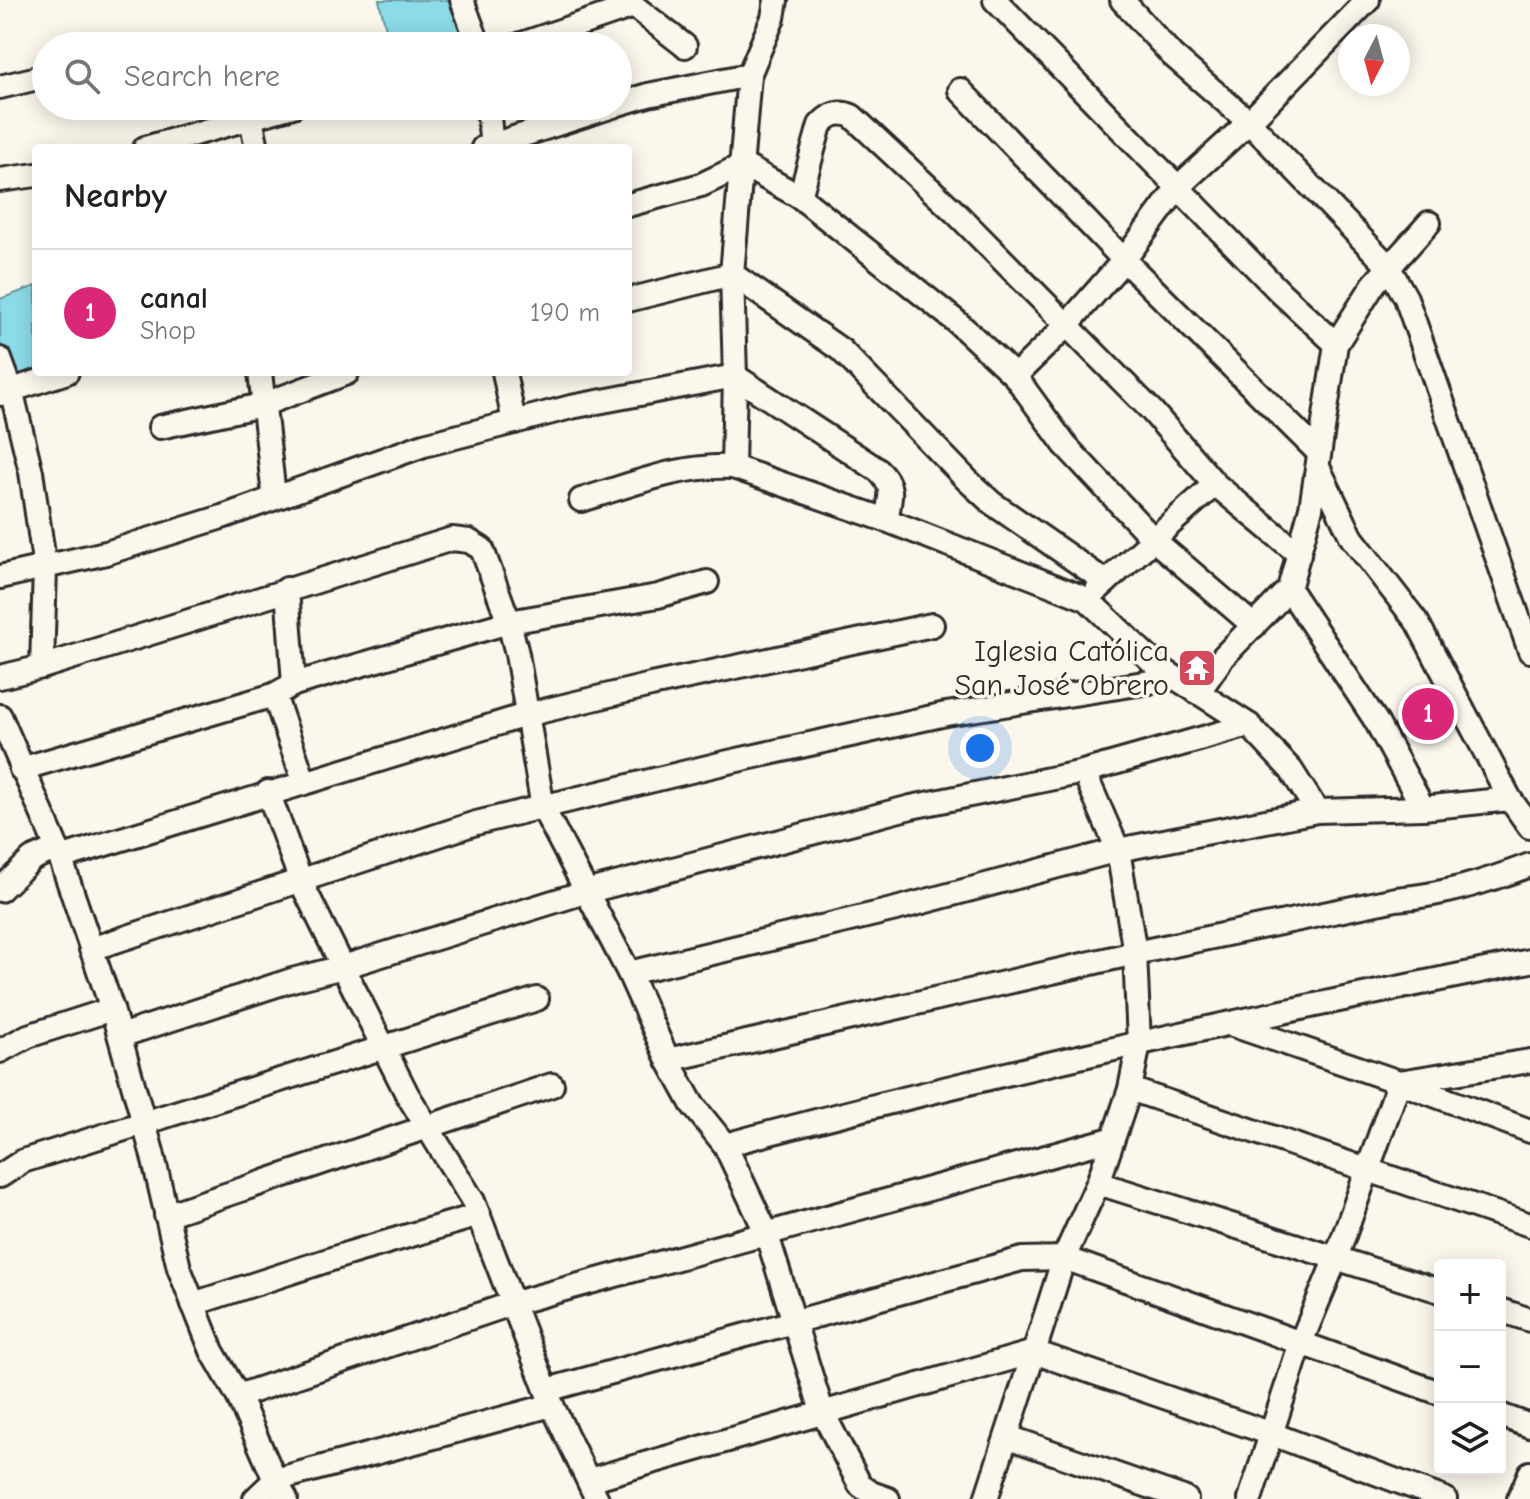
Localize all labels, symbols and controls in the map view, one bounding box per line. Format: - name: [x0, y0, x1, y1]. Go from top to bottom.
- north arrow: [1338, 24, 1410, 96]
- search box: [32, 32, 632, 120]
- icon: search: [60, 54, 104, 98]
- text: Search here: [124, 59, 280, 94]
- text: Nearby: [64, 176, 167, 216]
- text: canal: [140, 281, 208, 316]
- text: 1: [85, 298, 95, 328]
- text: 190 m: [530, 298, 600, 328]
- text: Shop: [140, 316, 196, 346]
- place label: Iglesia Católica San José Obrero: [955, 634, 1169, 703]
- temple icon: Iglesia Católica San José Obrero: [1176, 647, 1218, 689]
- pin: 1: [1402, 684, 1454, 744]
- your location: [960, 728, 1000, 768]
- map controls: [1434, 1259, 1506, 1475]
- button: +: [1434, 1259, 1506, 1331]
- button: −: [1434, 1331, 1506, 1403]
- button: layers: [1434, 1403, 1506, 1475]

